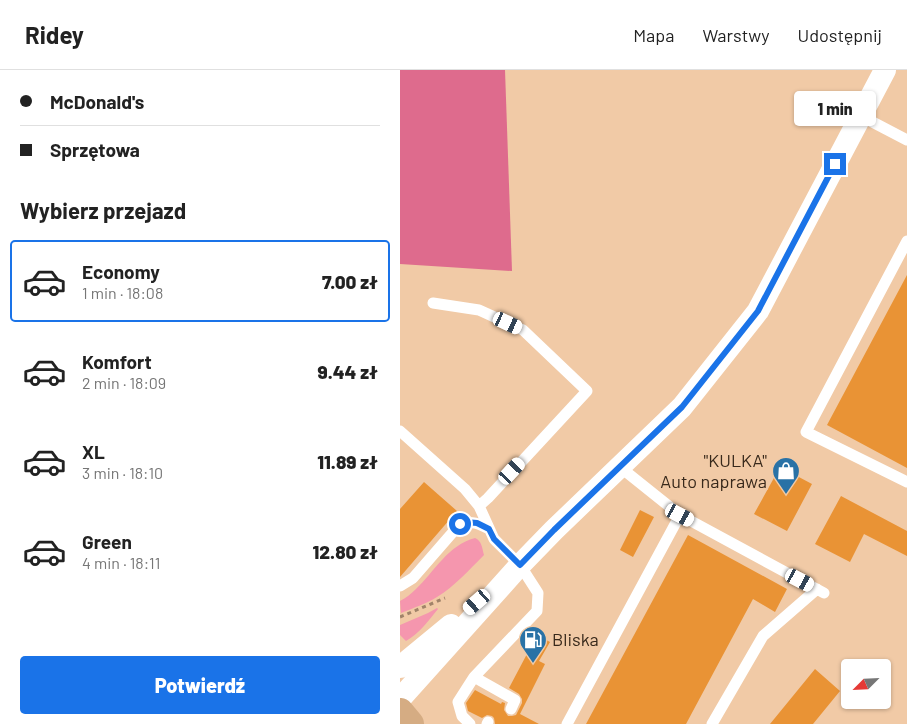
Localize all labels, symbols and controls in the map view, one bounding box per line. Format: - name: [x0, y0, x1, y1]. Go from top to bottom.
- text: Ridey: [25, 20, 84, 49]
- text: Mapa: [633, 24, 674, 46]
- text: Warstwy: [702, 24, 770, 46]
- text: Udostępnij: [798, 24, 882, 46]
- text: McDonald's: [50, 90, 144, 113]
- callout: 1 min: [794, 92, 876, 126]
- text: 1 min: [817, 99, 853, 118]
- text: Sprzętowa: [50, 138, 140, 161]
- route end: [824, 153, 846, 175]
- text: Wybierz przejazd: [20, 197, 186, 223]
- icon: car: [22, 259, 67, 304]
- text: Economy: [82, 260, 160, 283]
- text: 7.00 zł: [322, 270, 378, 293]
- text: 1 min · 18:08: [82, 283, 163, 302]
- car: [491, 310, 524, 336]
- icon: car: [22, 349, 67, 394]
- text: Komfort: [82, 350, 152, 373]
- text: 9.44 zł: [318, 360, 378, 383]
- text: 2 min · 18:09: [82, 373, 166, 392]
- icon: car: [22, 439, 67, 484]
- text: XL: [82, 440, 105, 463]
- place label: "KULKA" Auto naprawa: [660, 449, 767, 492]
- text: 11.89 zł: [317, 450, 378, 473]
- car: [496, 455, 527, 487]
- shop icon: "KULKA" Auto naprawa: [771, 456, 801, 495]
- text: 3 min · 18:10: [82, 463, 163, 482]
- car: [663, 501, 696, 529]
- route start: [449, 513, 471, 535]
- icon: car: [22, 529, 67, 574]
- text: Green: [82, 530, 132, 553]
- text: 12.80 zł: [313, 540, 378, 563]
- text: 4 min · 18:11: [82, 553, 160, 572]
- car: [783, 566, 816, 594]
- car: [460, 586, 493, 618]
- fuel station icon: Bliska: [518, 625, 548, 664]
- place label: Bliska: [552, 628, 599, 650]
- button: Potwierdź: [20, 656, 380, 714]
- north arrow: [841, 659, 891, 709]
- map controls: [841, 659, 891, 709]

